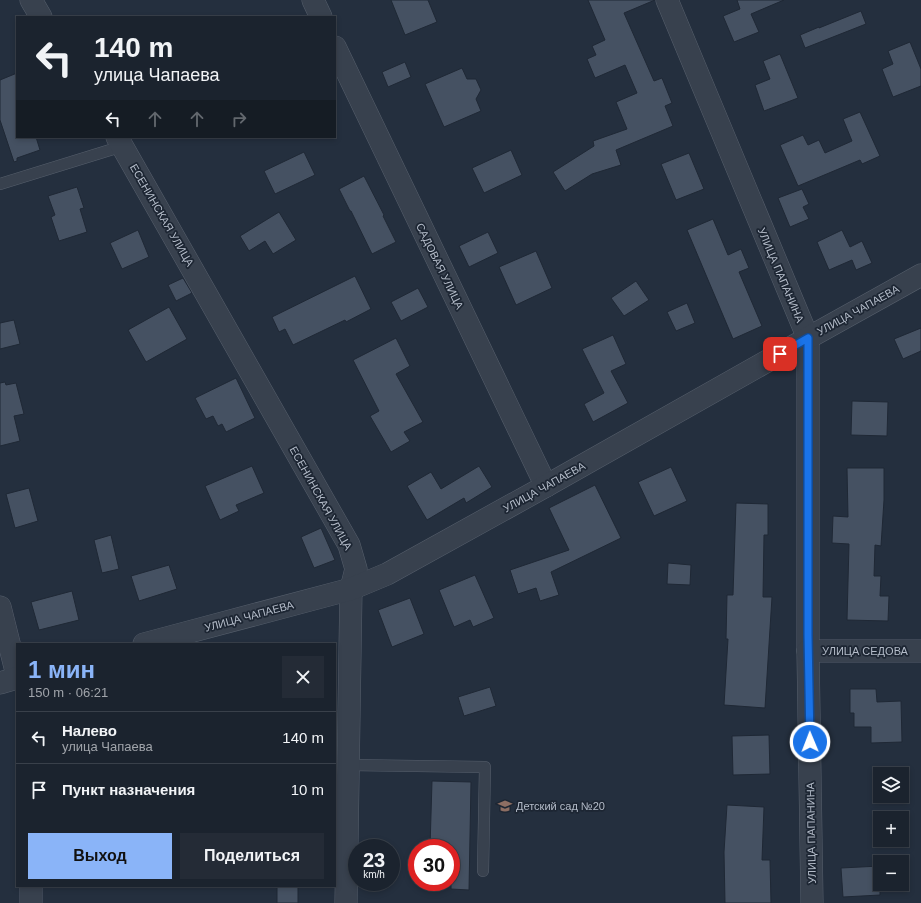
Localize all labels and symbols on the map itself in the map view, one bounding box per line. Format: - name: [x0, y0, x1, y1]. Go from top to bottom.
- street label: ЕСЕНИНСКАЯ УЛИЦА: [128, 162, 197, 269]
- street label: САДОВАЯ УЛИЦА: [414, 221, 466, 311]
- street label: УЛИЦА ПАПАНИНА: [756, 226, 807, 325]
- street label: УЛИЦА ЧАПАЕВА: [815, 282, 902, 337]
- pin: [763, 337, 797, 371]
- street label: ЕСЕНИНСКАЯ УЛИЦА: [288, 444, 355, 552]
- street label: УЛИЦА ЧАПАЕВА: [501, 459, 588, 514]
- street label: УЛИЦА ЧАПАЕВА: [203, 598, 295, 634]
- street label: УЛИЦА СЕДОВА: [822, 645, 909, 657]
- position arrow: [789, 721, 831, 763]
- street label: УЛИЦА ПАПАНИНА: [804, 781, 818, 884]
- school or university icon: Детский сад №20: [497, 798, 513, 814]
- place label: Детский сад №20: [516, 800, 605, 812]
- speed limit sign: 30: [408, 839, 460, 891]

